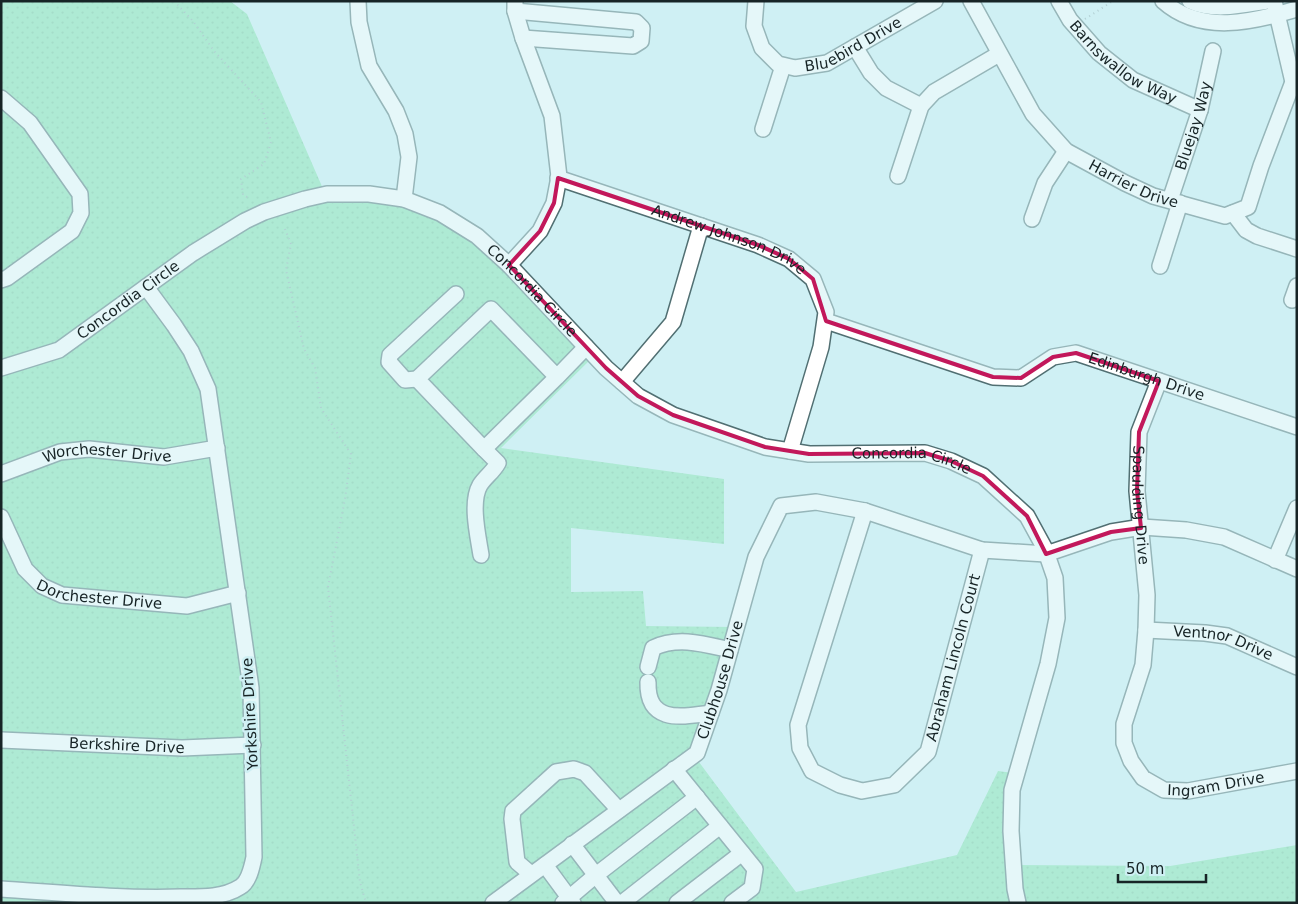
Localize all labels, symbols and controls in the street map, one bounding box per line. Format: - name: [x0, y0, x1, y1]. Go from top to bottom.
- street label: Bluebird Drive: [803, 13, 905, 75]
- street label: Barnswallow Way: [1066, 17, 1180, 108]
- street label: Bluejay Way: [1172, 79, 1215, 173]
- street label: Harrier Drive: [1085, 156, 1180, 212]
- street label: Andrew Johnson Drive: [649, 201, 810, 279]
- street label: Concordia Circle: [483, 240, 581, 341]
- street label: Concordia Circle: [73, 257, 183, 343]
- street label: Edinburgh Drive: [1086, 349, 1207, 404]
- street label: Worchester Drive: [40, 440, 173, 467]
- street label: Concordia Circle: [851, 444, 974, 478]
- street label: Spaulding Drive: [1128, 445, 1153, 565]
- street label: Abraham Lincoln Court: [922, 572, 984, 743]
- street label: Dorchester Drive: [34, 576, 163, 613]
- street label: Clubhouse Drive: [693, 618, 747, 742]
- street label: Ventnor Drive: [1173, 622, 1276, 664]
- street label: Yorkshire Drive: [238, 657, 262, 772]
- street label: Berkshire Drive: [69, 734, 185, 757]
- street label: Ingram Drive: [1167, 768, 1266, 800]
- scale bar: [1118, 852, 1206, 884]
- text: 50 m: [1126, 860, 1164, 878]

